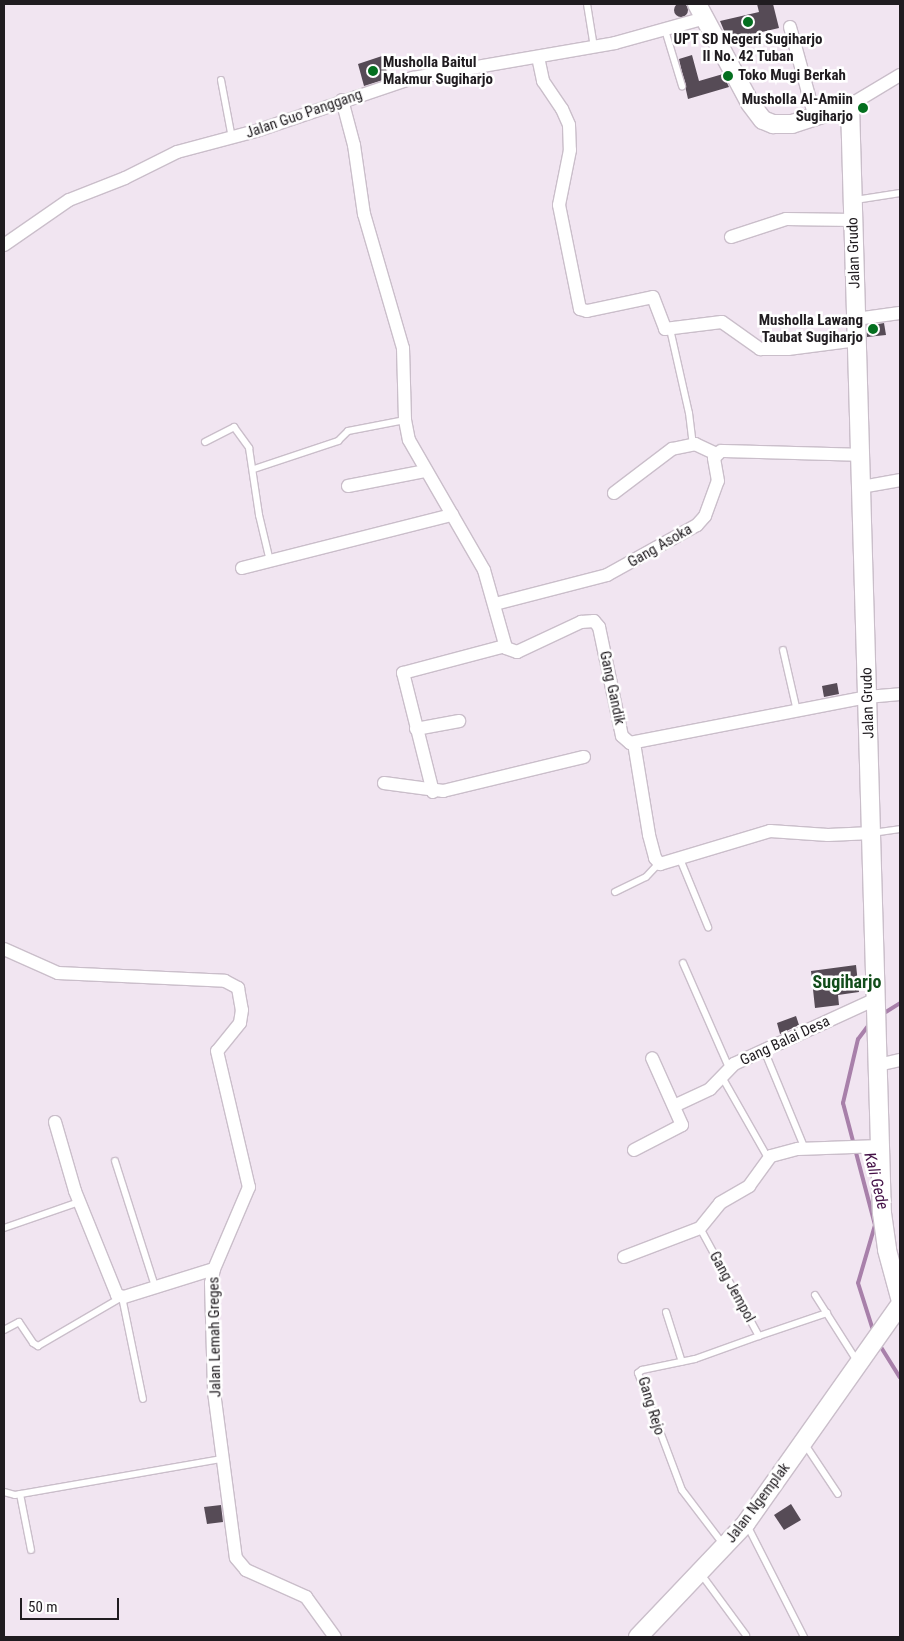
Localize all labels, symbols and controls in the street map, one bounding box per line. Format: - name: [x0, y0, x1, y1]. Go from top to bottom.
- marker: UPT SD Negeri Sugiharjo II No. 42 Tuban: [742, 16, 754, 28]
- place label: UPT SD Negeri Sugiharjo II No. 42 Tuban: [673, 30, 823, 65]
- place label: Musholla Baitul Makmur Sugiharjo: [383, 53, 493, 88]
- marker: Musholla Baitul Makmur Sugiharjo: [367, 65, 379, 77]
- place label: Toko Mugi Berkah: [738, 67, 846, 85]
- marker: Toko Mugi Berkah: [722, 70, 734, 82]
- street label: Jalan Guo Panggang: [243, 86, 365, 142]
- place label: Musholla Al-Amiin Sugiharjo: [742, 90, 853, 125]
- marker: Musholla Al-Amiin Sugiharjo: [857, 102, 869, 114]
- street label: Jalan Grudo: [844, 217, 864, 289]
- place label: Musholla Lawang Taubat Sugiharjo: [759, 311, 863, 346]
- marker: Musholla Lawang Taubat Sugiharjo: [867, 323, 879, 335]
- street label: Gang Asoka: [625, 520, 695, 572]
- street label: Gang Gandik: [595, 649, 629, 727]
- street label: Jalan Grudo: [858, 667, 878, 739]
- district label: Sugiharjo: [813, 971, 881, 993]
- street label: Gang Balai Desa: [737, 1012, 833, 1070]
- water label: Kali Gede: [860, 1150, 892, 1212]
- street label: Gang Jempol: [705, 1248, 759, 1326]
- street label: Jalan Lemah Greges: [205, 1277, 225, 1397]
- street label: Gang Rejo: [634, 1375, 668, 1437]
- street label: Jalan Ngemplak: [722, 1459, 794, 1547]
- scale bar: [22, 1588, 121, 1620]
- text: 50 m: [28, 1598, 58, 1616]

